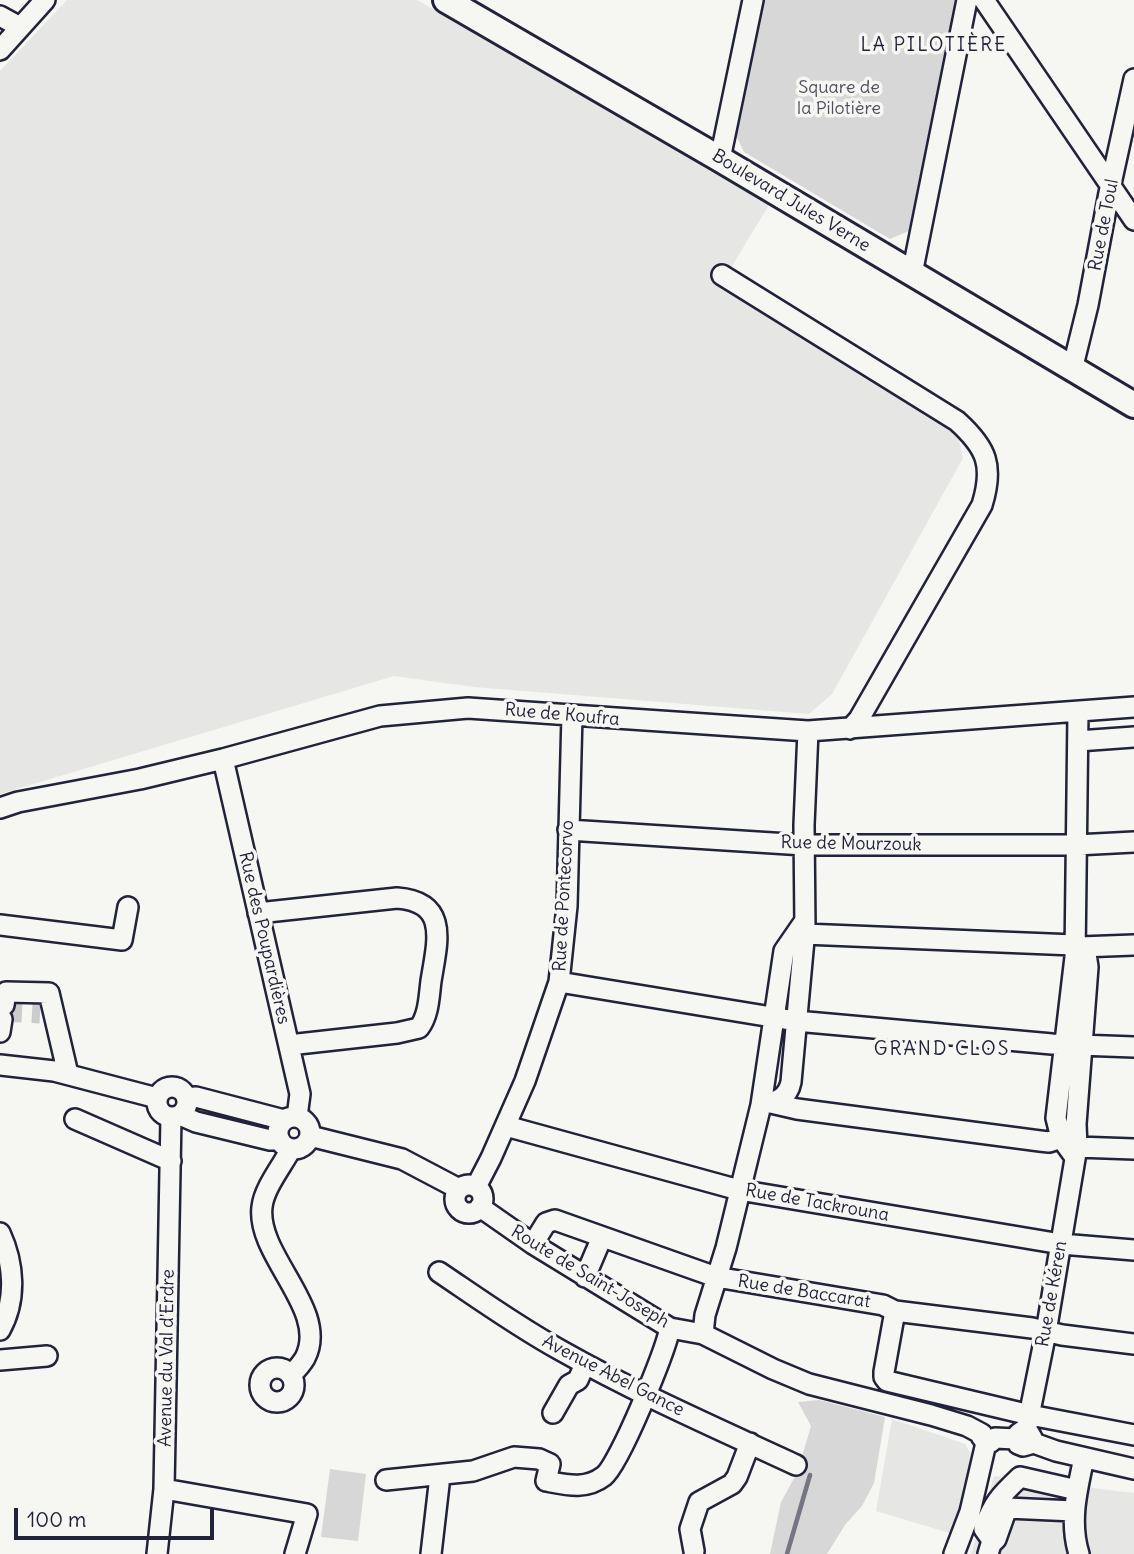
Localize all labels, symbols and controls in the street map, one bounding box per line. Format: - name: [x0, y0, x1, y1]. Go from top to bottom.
- district label: LA PILOTIÈRE: [862, 35, 1006, 57]
- park label: Square de la Pilotière: [797, 77, 881, 119]
- street label: Boulevard Jules Verne: [708, 145, 874, 257]
- street label: Rue de Toul: [1085, 177, 1123, 273]
- street label: Rue de Koufra: [504, 699, 620, 731]
- street label: Rue de Pontecorvo: [549, 820, 579, 972]
- street label: Rue de Mourzouk: [780, 832, 922, 856]
- street label: Rue des Poupardières: [234, 850, 294, 1026]
- district label: GRAND CLOS: [875, 1039, 1009, 1061]
- street label: Rue de Tackrouna: [743, 1180, 891, 1226]
- street label: Route de Saint-Joseph: [507, 1221, 673, 1333]
- street label: Rue de Kéren: [1032, 1239, 1072, 1349]
- street label: Avenue du Val d'Erdre: [155, 1269, 179, 1447]
- street label: Rue de Baccarat: [736, 1271, 872, 1313]
- street label: Avenue Abel Gance: [538, 1331, 688, 1421]
- scale bar: [18, 1494, 217, 1538]
- text: 100 m: [27, 1506, 86, 1533]

